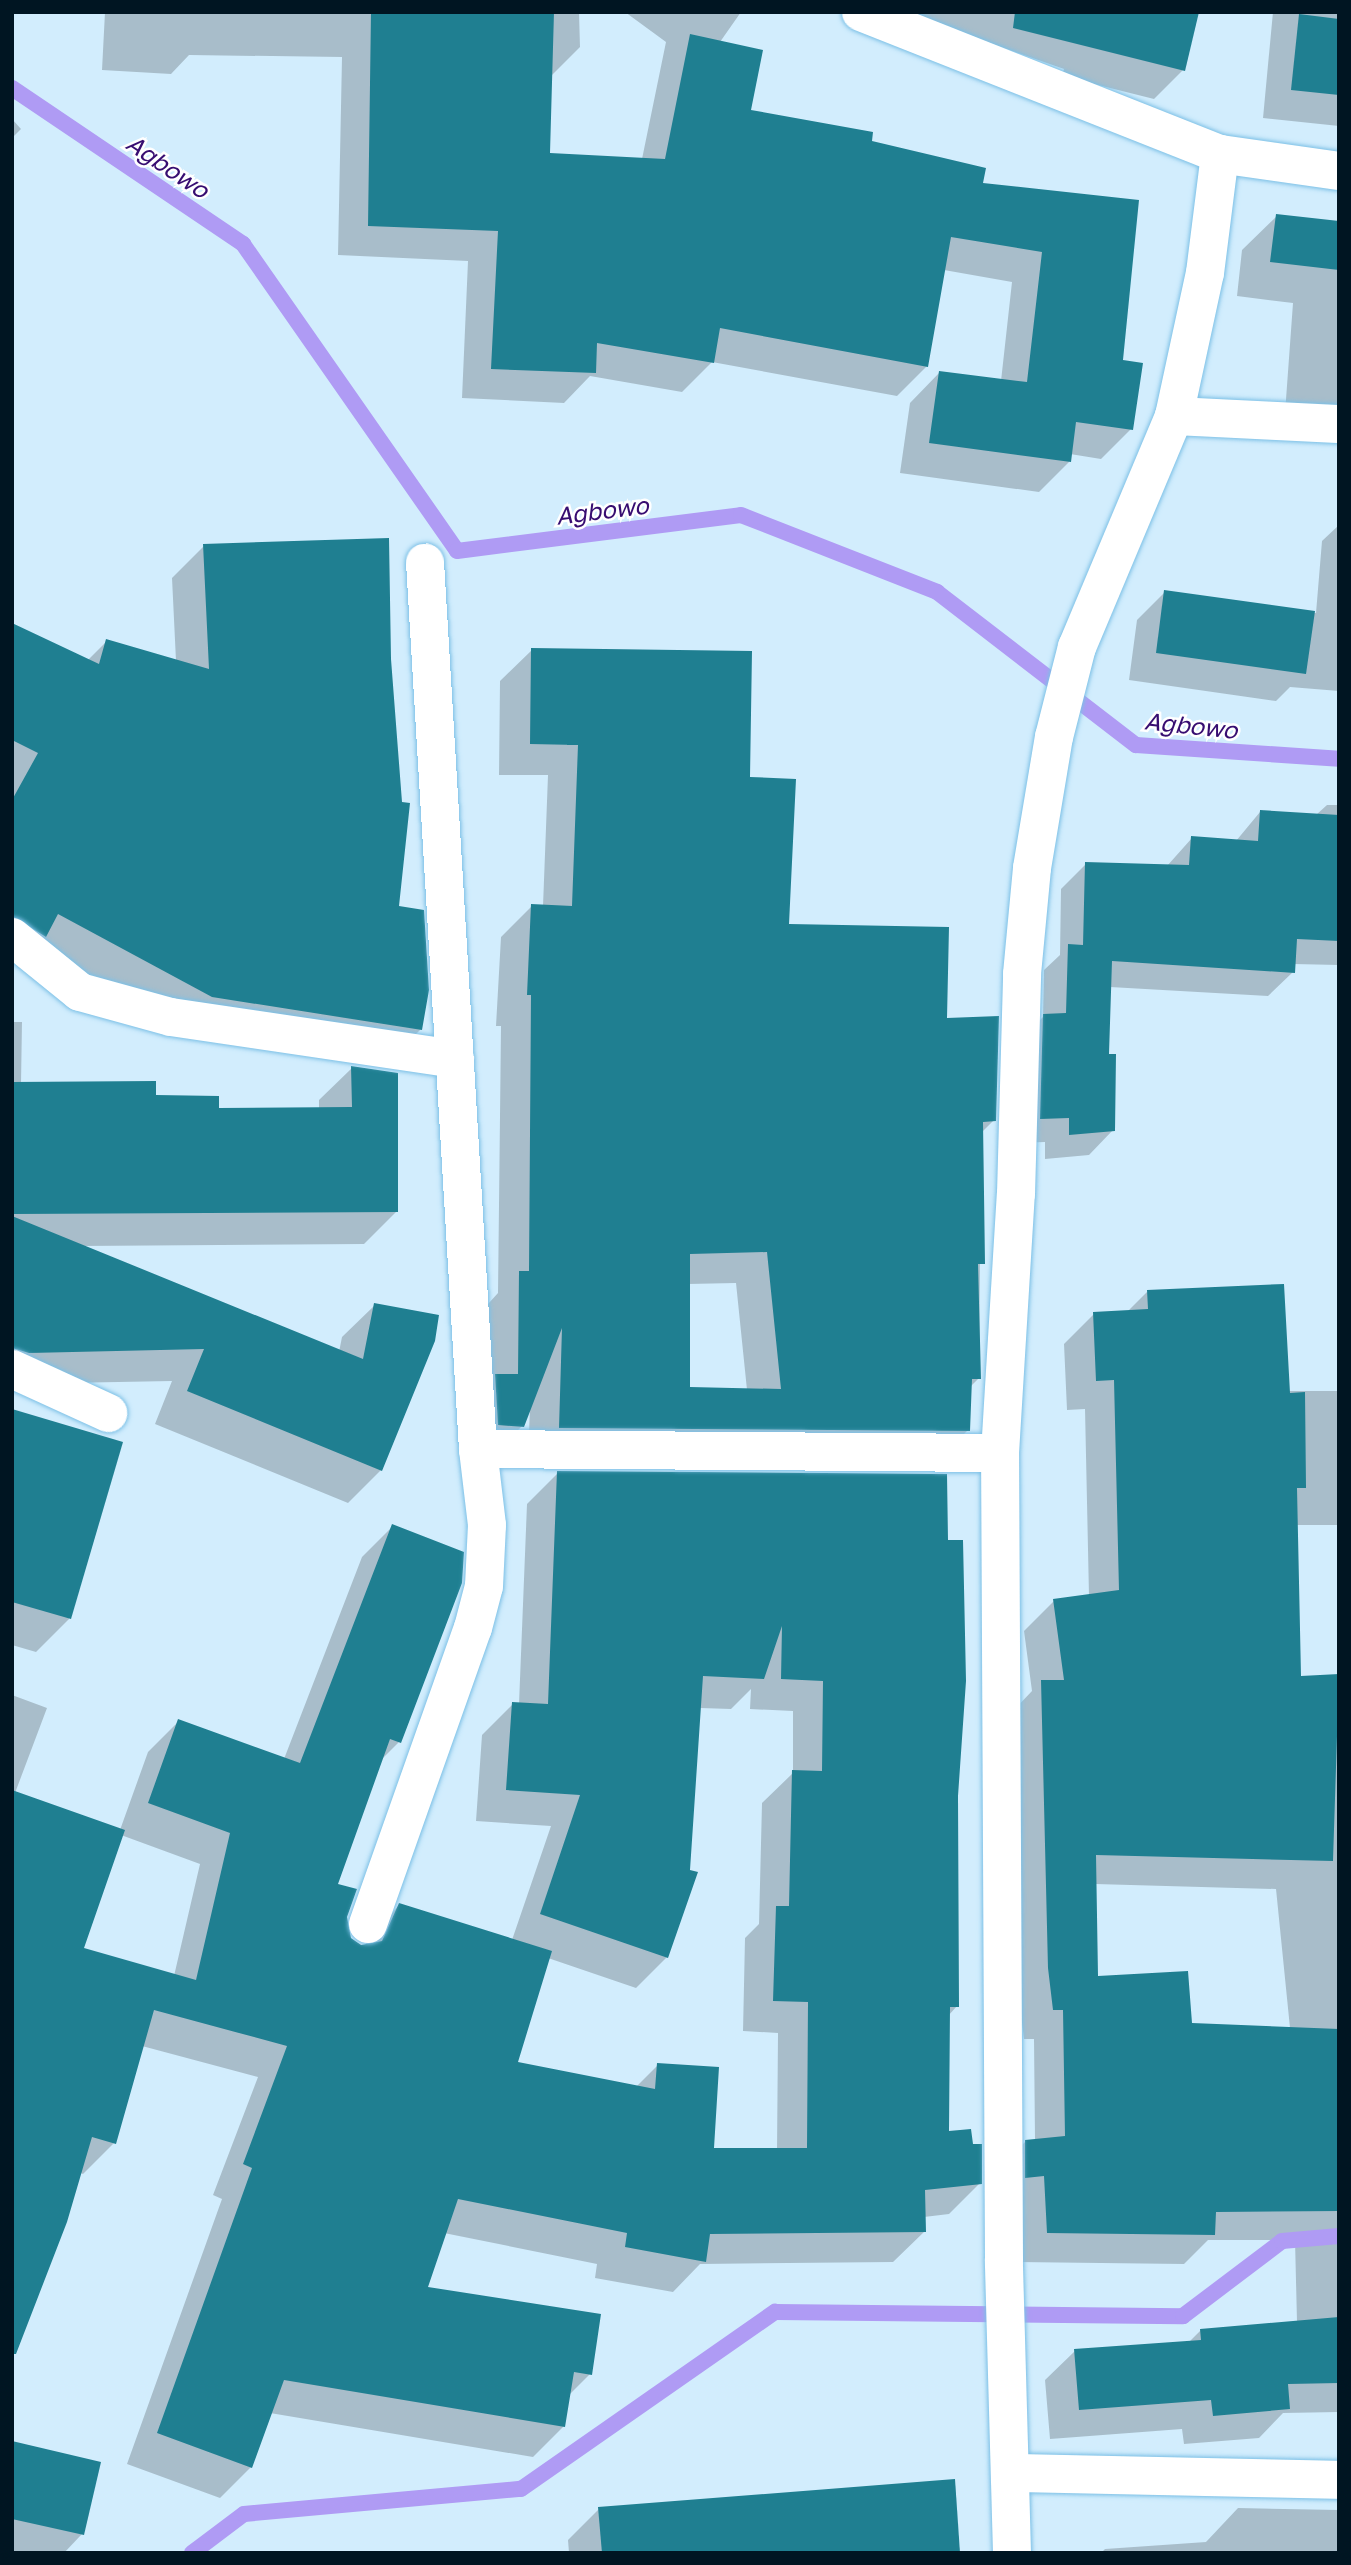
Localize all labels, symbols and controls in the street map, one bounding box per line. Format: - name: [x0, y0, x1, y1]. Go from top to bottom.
- water label: Agbowo: [121, 128, 215, 204]
- water label: Agbowo: [554, 490, 650, 530]
- water label: Agbowo: [1143, 706, 1239, 744]

